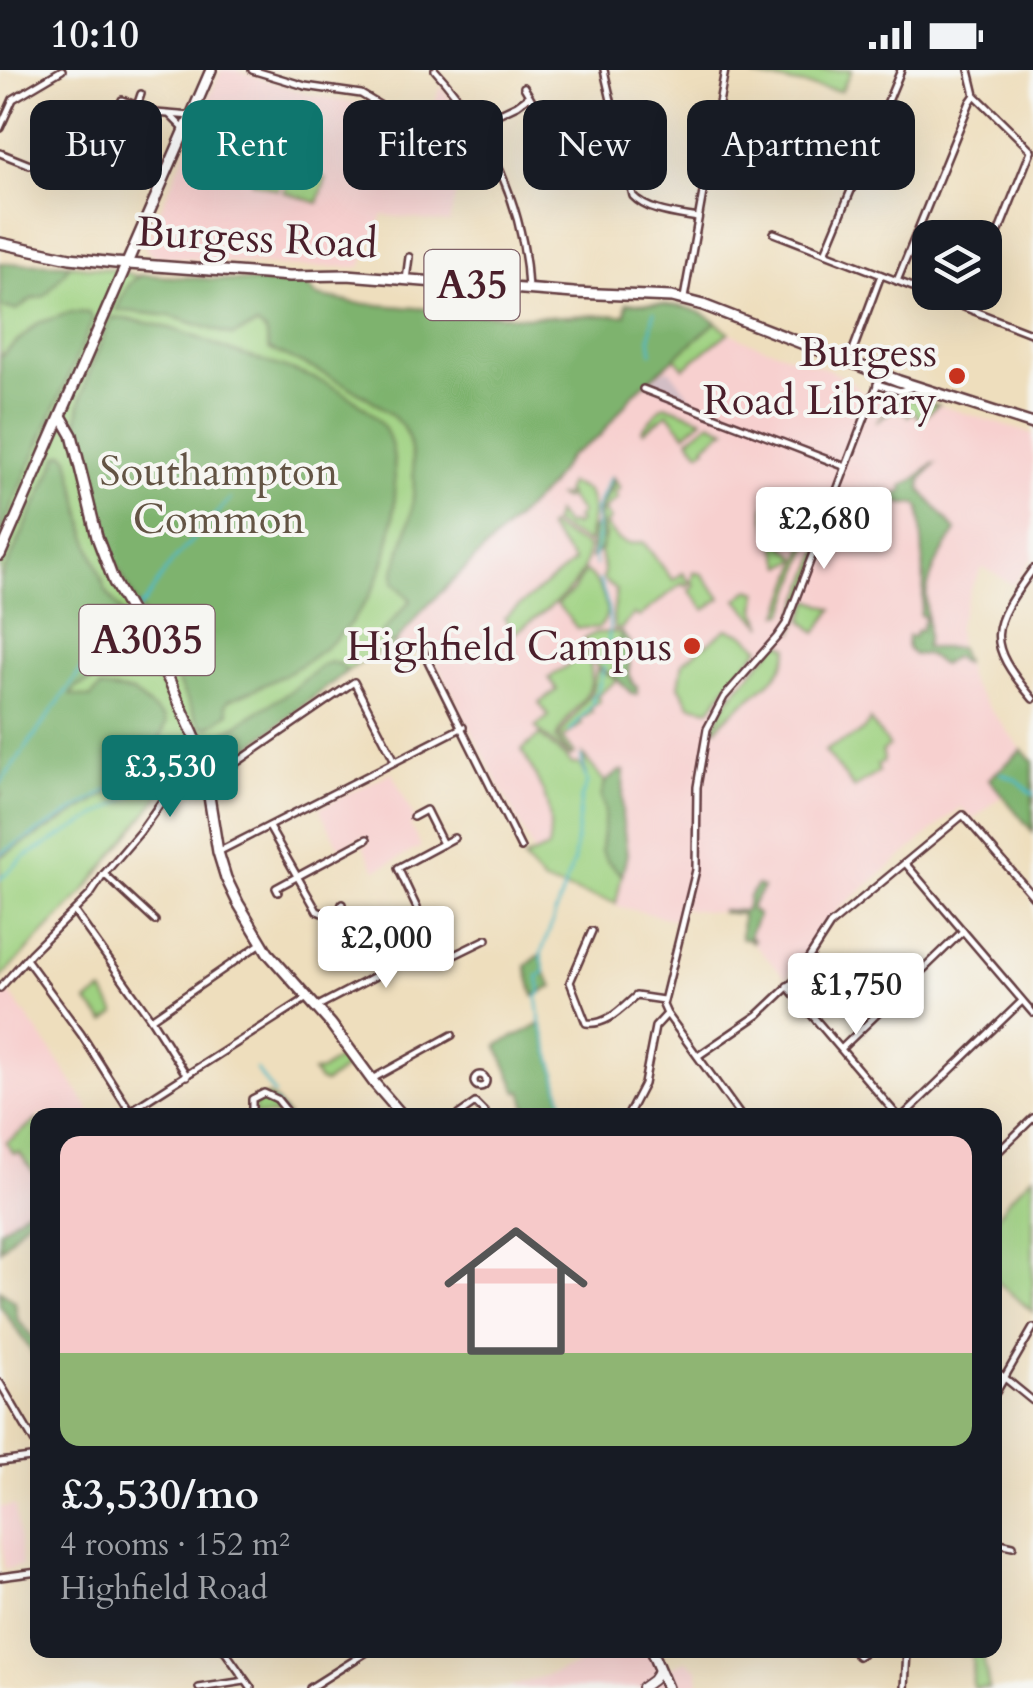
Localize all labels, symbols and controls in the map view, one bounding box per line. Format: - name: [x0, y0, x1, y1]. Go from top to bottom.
- text: 10:10: [50, 9, 139, 61]
- chip: Buy: [30, 100, 162, 190]
- chip: Rent: [182, 100, 323, 190]
- chip: Filters: [343, 100, 503, 190]
- chip: New: [523, 100, 667, 190]
- chip: Apartment: [687, 100, 915, 190]
- street label: Burgess Road: [135, 203, 379, 273]
- map controls: [912, 220, 1002, 310]
- button: layers: [912, 220, 1002, 310]
- road number: A35: [424, 250, 520, 320]
- place label: Burgess Road Library: [703, 324, 937, 429]
- marker: Burgess Road Library: [946, 365, 968, 387]
- park label: Southampton Common: [100, 443, 339, 548]
- pin: £2,680: [743, 487, 905, 572]
- text: £2,680: [778, 497, 870, 541]
- road number: A3035: [80, 605, 214, 675]
- place label: Highfield Campus: [346, 618, 672, 675]
- marker: Highfield Campus: [681, 635, 703, 657]
- pin: £3,530: [89, 735, 251, 820]
- text: £3,530: [124, 745, 216, 789]
- pin: £2,000: [305, 906, 467, 991]
- text: £2,000: [340, 916, 432, 960]
- pin: £1,750: [775, 953, 937, 1038]
- text: £1,750: [810, 963, 902, 1007]
- icon: home: [426, 1201, 606, 1381]
- text: £3,530/mo: [60, 1466, 259, 1523]
- text: 4 rooms · 152 m²: [60, 1523, 290, 1567]
- text: Highfield Road: [60, 1567, 268, 1611]

